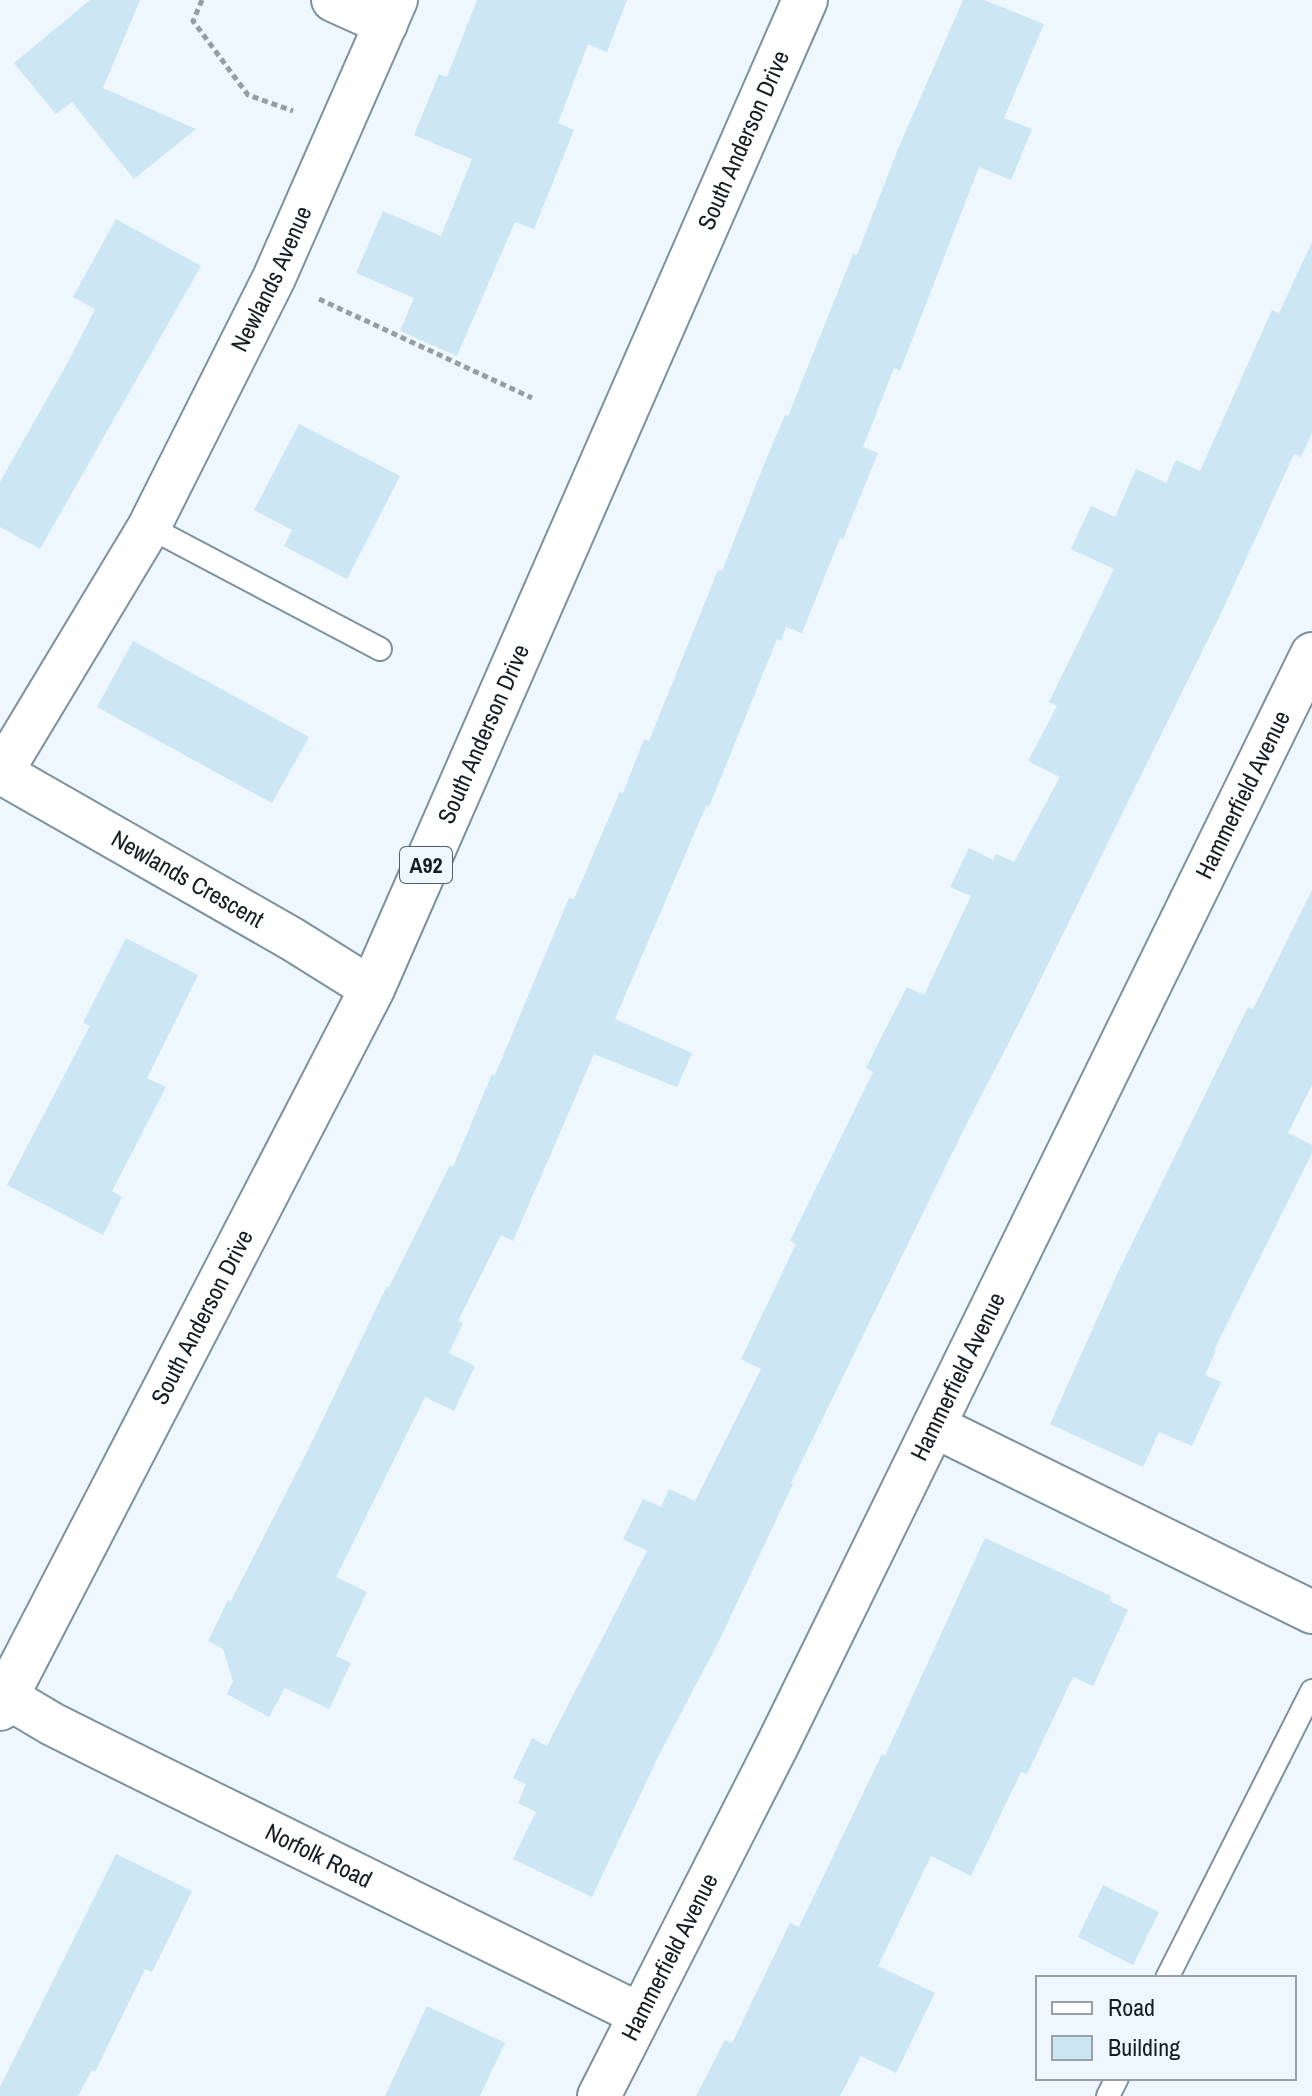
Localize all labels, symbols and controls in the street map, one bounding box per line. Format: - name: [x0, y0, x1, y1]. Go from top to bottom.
- street label: South Anderson Drive: [689, 45, 796, 235]
- street label: Newlands Avenue: [223, 201, 319, 357]
- street label: South Anderson Drive: [429, 639, 536, 828]
- street label: Hammerfield Avenue: [1187, 705, 1297, 884]
- street label: Newlands Crescent: [106, 822, 271, 935]
- road number: A92: [400, 847, 452, 883]
- street label: South Anderson Drive: [143, 1224, 260, 1410]
- street label: Hammerfield Avenue: [902, 1287, 1012, 1466]
- street label: Norfolk Road: [260, 1815, 378, 1895]
- street label: Hammerfield Avenue: [613, 1867, 725, 2046]
- legend: [1036, 1976, 1296, 2080]
- text: Road: [1108, 1991, 1155, 2023]
- text: Building: [1108, 2031, 1180, 2063]

